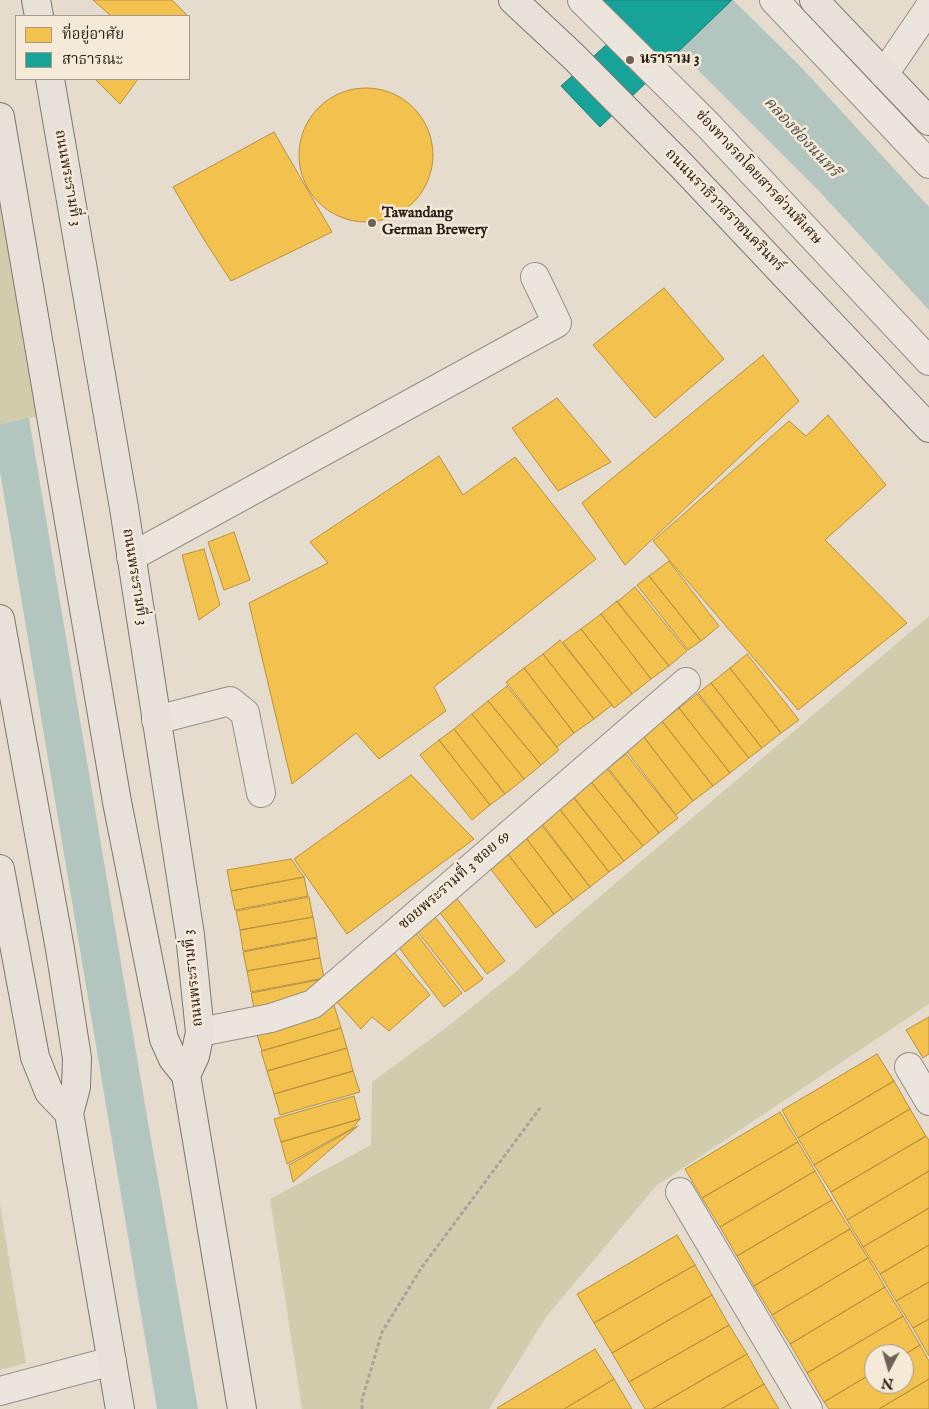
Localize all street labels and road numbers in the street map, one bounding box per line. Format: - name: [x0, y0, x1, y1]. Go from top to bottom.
- street label: ช่องทางรถโดยสารด่วนพิเศษ: [691, 107, 825, 249]
- street label: ถนนพระรามที่ 3: [50, 128, 84, 228]
- street label: ถนนนราธิวาสราชนครินทร์: [661, 146, 787, 276]
- street label: ถนนพระรามที่ 3: [117, 527, 151, 627]
- street label: ซอยพระรามที่ 3 ซอย 69: [396, 828, 514, 934]
- street label: ถนนพระรามที่ 3: [180, 928, 208, 1028]

